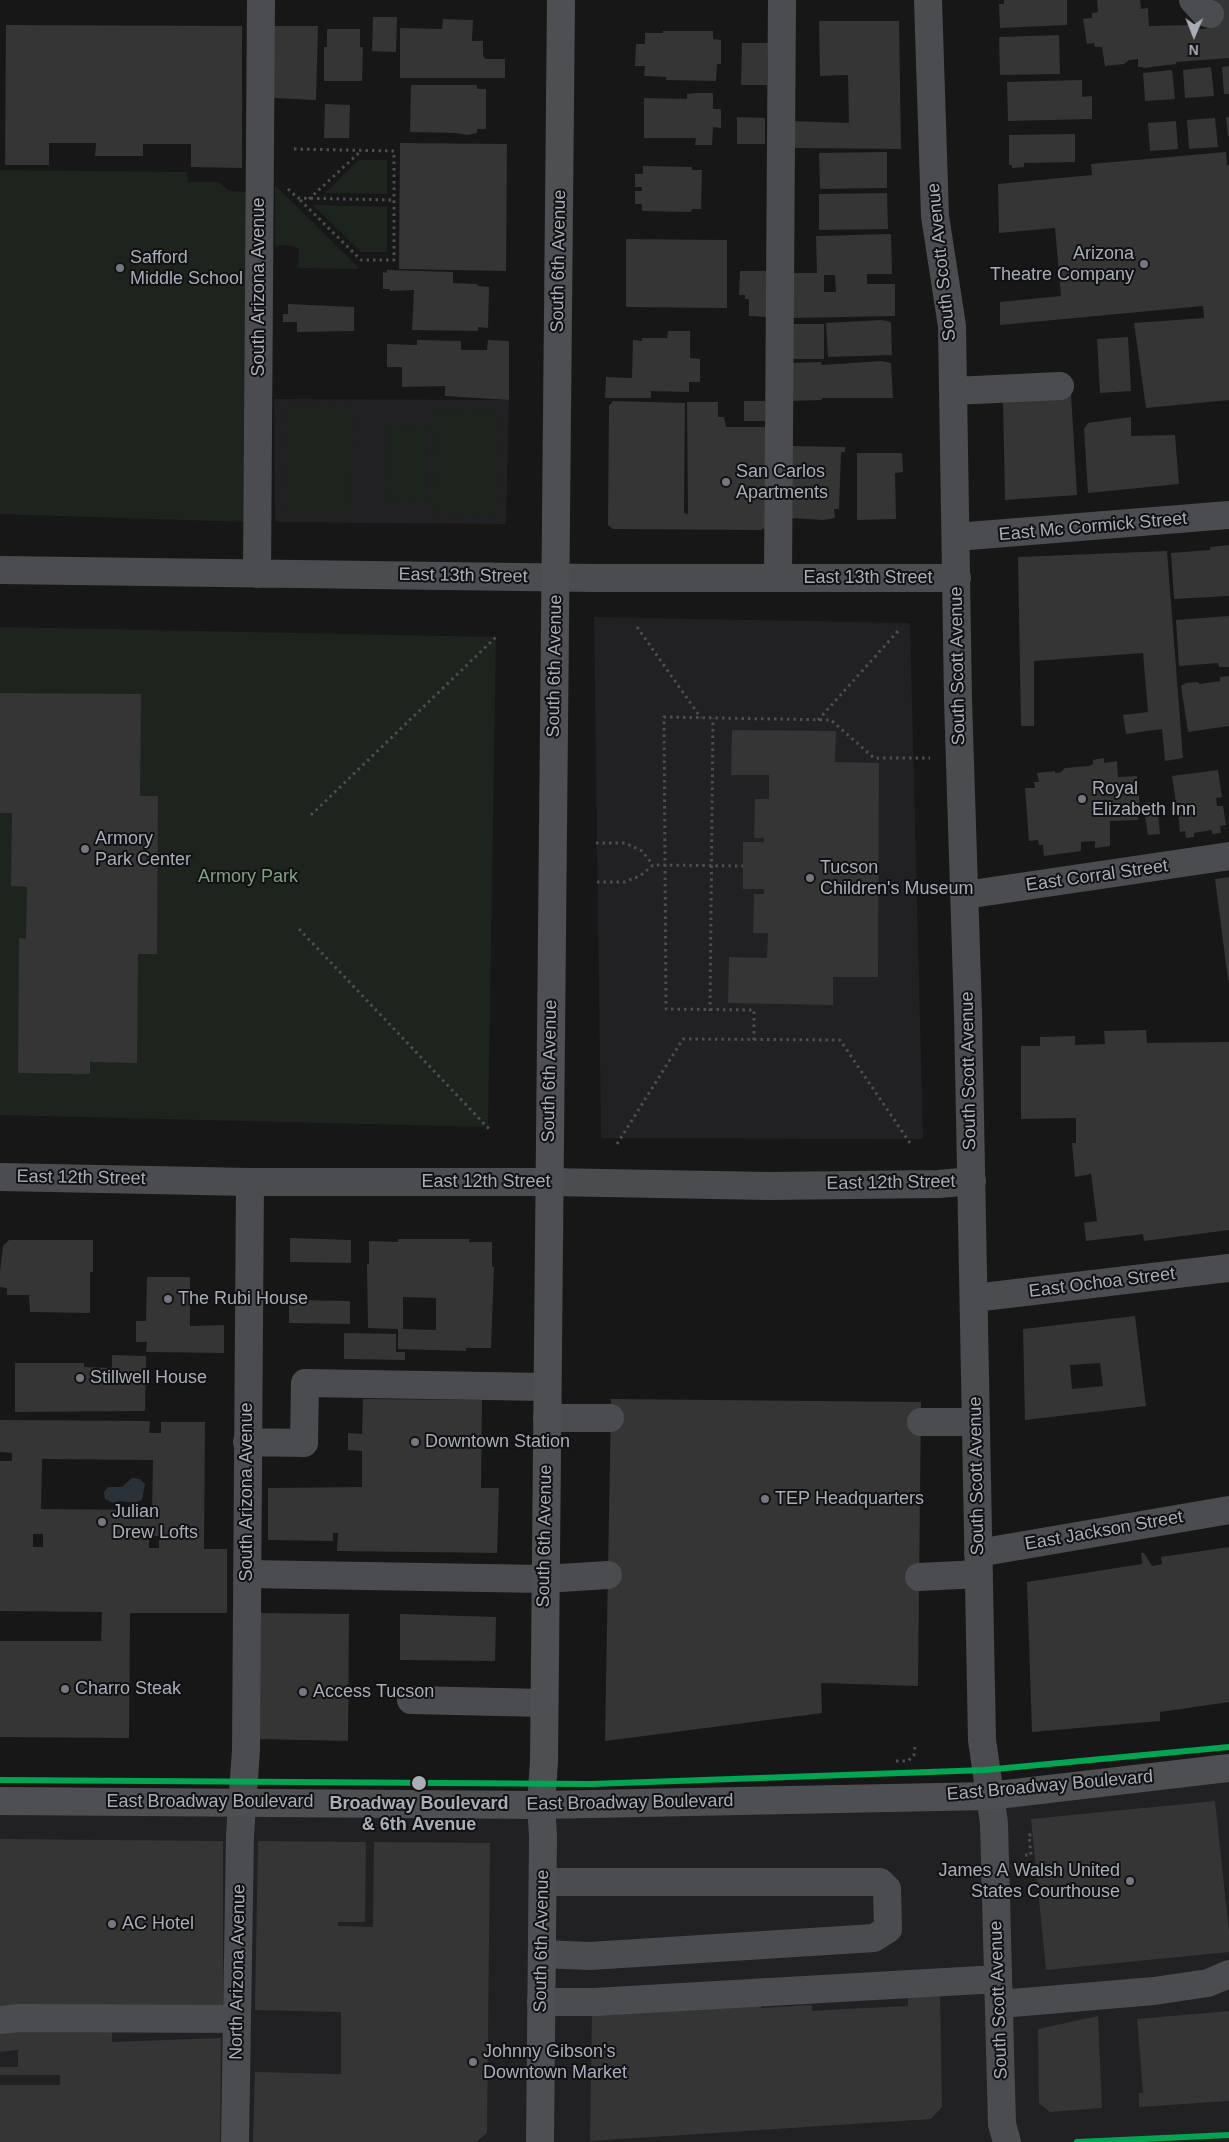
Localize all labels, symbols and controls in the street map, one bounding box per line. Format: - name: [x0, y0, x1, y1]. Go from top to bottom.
- north arrow: [1169, 10, 1219, 60]
- text: N: [1189, 42, 1199, 58]
- street label: South Scott Avenue: [923, 182, 961, 342]
- street label: South 6th Avenue: [547, 189, 571, 333]
- street label: South Arizona Avenue: [248, 198, 270, 376]
- place label: Arizona Theatre Company: [990, 243, 1134, 286]
- place label: Safford Middle School: [130, 247, 243, 290]
- marker: Arizona Theatre Company: [1138, 258, 1150, 270]
- marker: Safford Middle School: [114, 262, 126, 274]
- place label: San Carlos Apartments: [736, 461, 828, 504]
- marker: San Carlos Apartments: [720, 476, 732, 488]
- street label: East Mc Cormick Street: [998, 508, 1188, 546]
- street label: East 13th Street: [398, 564, 528, 588]
- street label: East 13th Street: [803, 567, 933, 589]
- street label: South Scott Avenue: [946, 586, 970, 746]
- street label: South 6th Avenue: [543, 594, 567, 738]
- place label: Royal Elizabeth Inn: [1092, 778, 1196, 821]
- marker: Royal Elizabeth Inn: [1076, 793, 1088, 805]
- place label: Armory Park Center: [95, 828, 191, 871]
- marker: Armory Park Center: [79, 843, 91, 855]
- street label: East Corral Street: [1025, 855, 1169, 897]
- place label: Tucson Children's Museum: [820, 857, 973, 900]
- park label: Armory Park: [198, 866, 298, 888]
- marker: Tucson Children's Museum: [804, 872, 816, 884]
- street label: South Scott Avenue: [957, 991, 981, 1151]
- street label: South 6th Avenue: [538, 999, 562, 1143]
- street label: East 12th Street: [16, 1166, 146, 1190]
- street label: East 12th Street: [421, 1171, 551, 1193]
- street label: East 12th Street: [826, 1171, 956, 1195]
- street label: East Ochoa Street: [1028, 1263, 1176, 1303]
- place label: The Rubi House: [178, 1288, 308, 1310]
- marker: The Rubi House: [162, 1293, 174, 1305]
- place label: Stillwell House: [90, 1367, 207, 1389]
- marker: Stillwell House: [74, 1372, 86, 1384]
- street label: South Scott Avenue: [965, 1396, 989, 1556]
- street label: South Arizona Avenue: [236, 1403, 258, 1581]
- place label: Downtown Station: [425, 1431, 570, 1453]
- marker: Downtown Station: [409, 1436, 421, 1448]
- street label: South 6th Avenue: [533, 1464, 557, 1608]
- place label: TEP Headquarters: [775, 1488, 924, 1510]
- marker: TEP Headquarters: [759, 1493, 771, 1505]
- place label: Julian Drew Lofts: [112, 1501, 198, 1544]
- street label: East Jackson Street: [1023, 1506, 1185, 1556]
- marker: Julian Drew Lofts: [96, 1516, 108, 1528]
- place label: Charro Steak: [75, 1678, 181, 1700]
- place label: Access Tucson: [313, 1681, 434, 1703]
- marker: Charro Steak: [59, 1683, 71, 1695]
- marker: Access Tucson: [297, 1686, 309, 1698]
- street label: East Broadway Boulevard: [946, 1766, 1154, 1806]
- marker: Broadway Boulevard & 6th Avenue: [410, 1774, 428, 1792]
- street label: East Broadway Boulevard: [526, 1790, 734, 1816]
- street label: East Broadway Boulevard: [106, 1791, 314, 1813]
- place label: Broadway Boulevard & 6th Avenue: [329, 1793, 509, 1836]
- place label: James A Walsh United States Courthouse: [939, 1860, 1120, 1902]
- street label: South 6th Avenue: [530, 1869, 554, 2013]
- marker: James A Walsh United States Courthouse: [1124, 1875, 1136, 1887]
- street label: North Arizona Avenue: [226, 1884, 250, 2060]
- place label: AC Hotel: [122, 1913, 194, 1935]
- marker: AC Hotel: [106, 1918, 118, 1930]
- street label: South Scott Avenue: [985, 1920, 1013, 2080]
- place label: Johnny Gibson's Downtown Market: [483, 2041, 627, 2084]
- marker: Johnny Gibson's Downtown Market: [467, 2056, 479, 2068]

